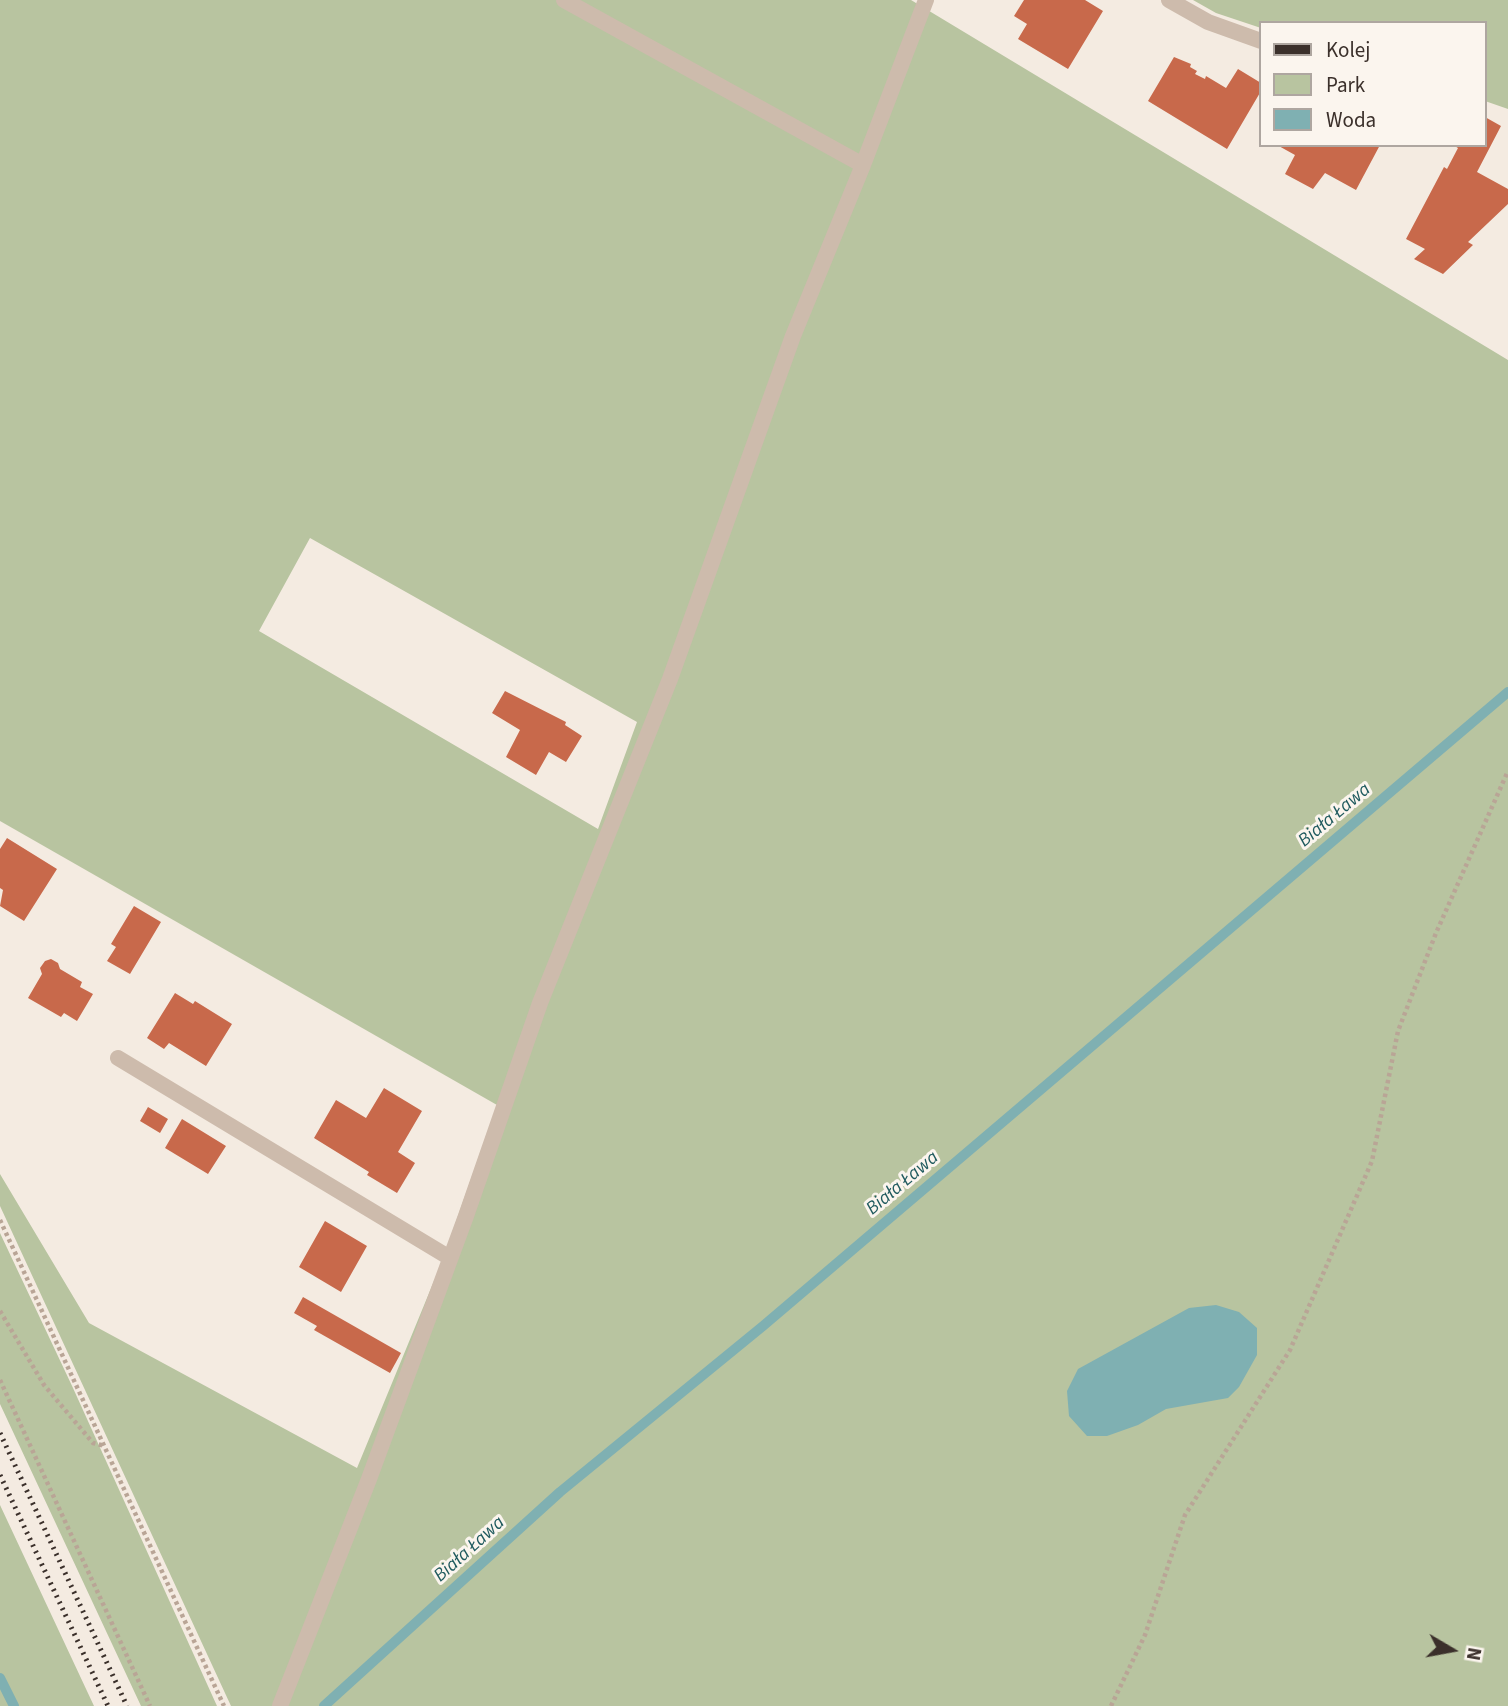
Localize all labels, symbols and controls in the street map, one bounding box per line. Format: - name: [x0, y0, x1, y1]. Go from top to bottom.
- legend: [1260, 21, 1487, 147]
- text: Kolej: [1326, 35, 1370, 65]
- text: Park: [1326, 70, 1365, 100]
- text: Woda: [1326, 105, 1376, 135]
- water label: Biała Ława: [1294, 779, 1376, 853]
- water label: Biała Ława: [862, 1147, 944, 1221]
- water label: Biała Ława: [430, 1512, 510, 1588]
- north arrow: [1417, 1615, 1487, 1685]
- text: N: [1459, 1645, 1488, 1662]

